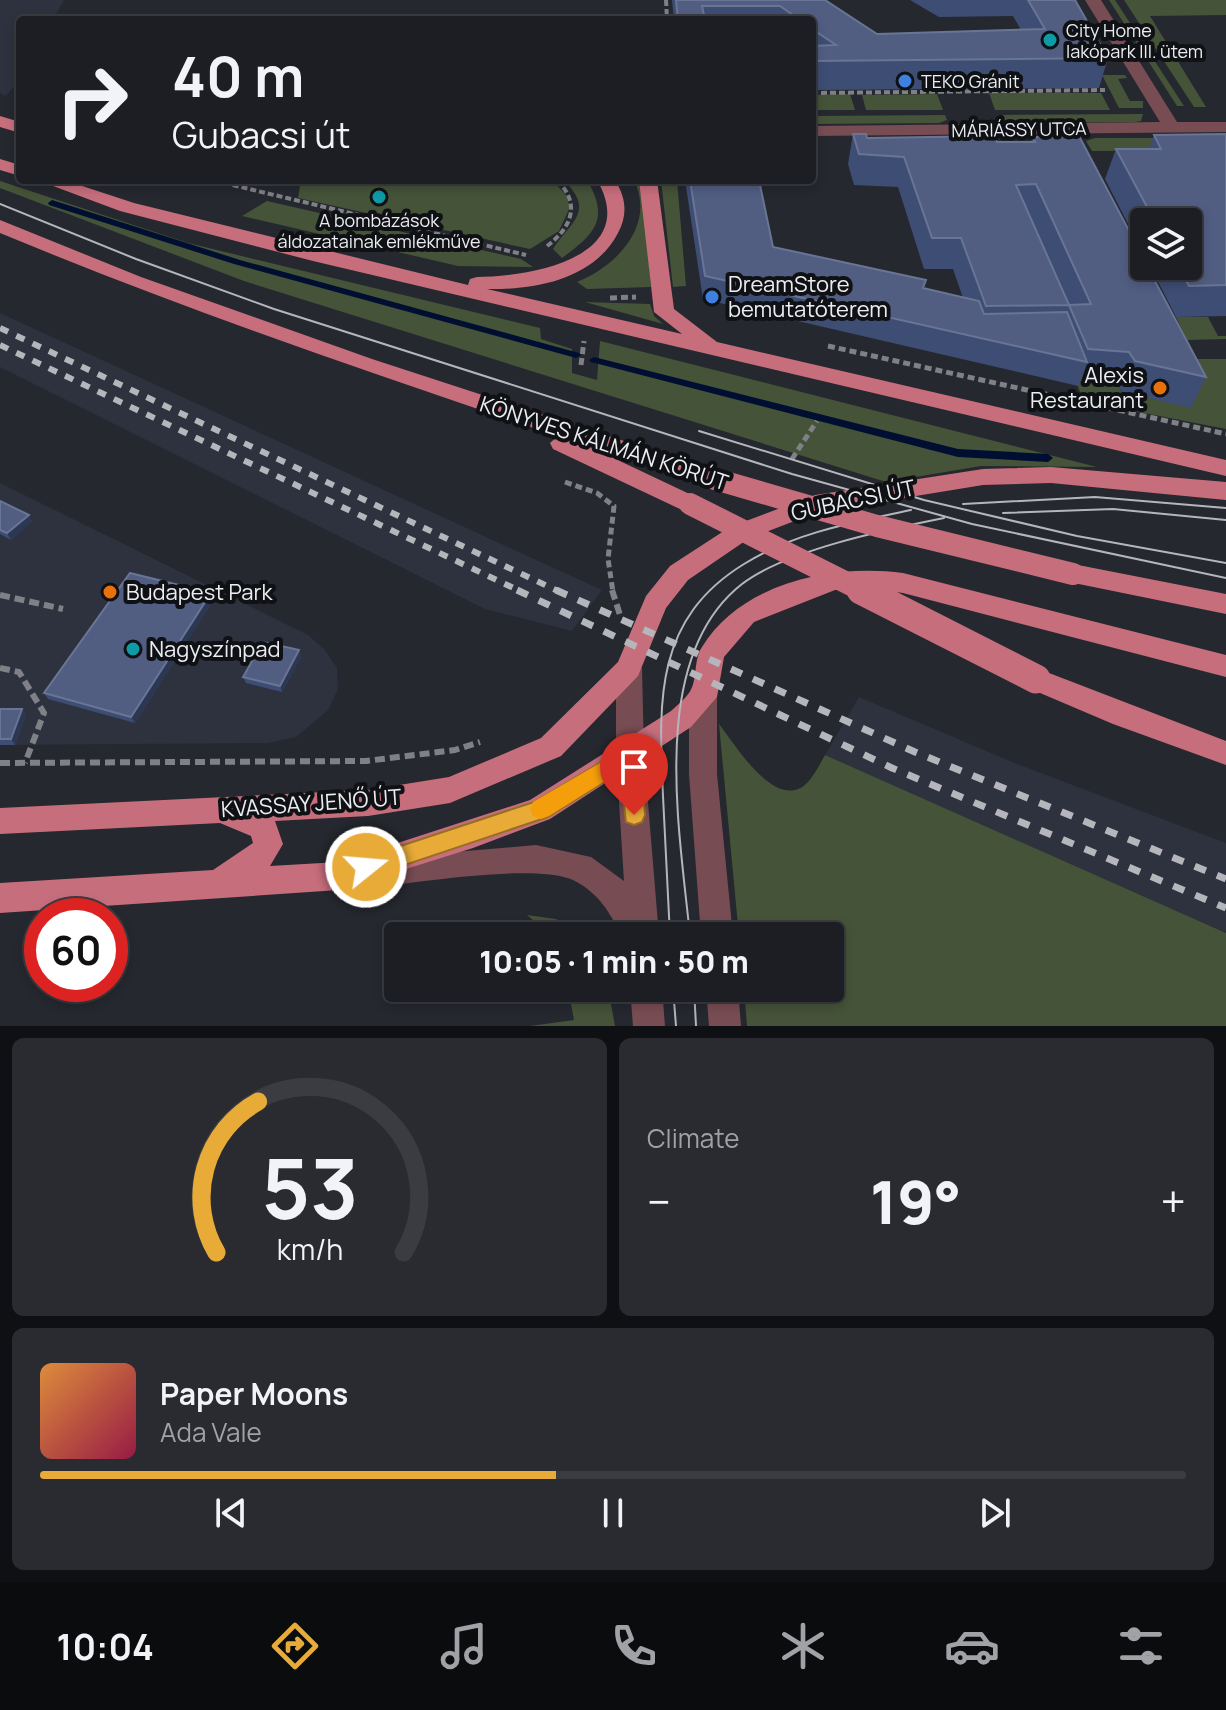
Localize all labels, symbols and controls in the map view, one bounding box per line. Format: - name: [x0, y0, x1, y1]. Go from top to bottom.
- place label: City Home lakópark III. ütem: [1066, 18, 1203, 63]
- marker: City Home lakópark III. ütem: [1041, 31, 1059, 49]
- text: 40 m: [172, 37, 304, 114]
- icon: right: [40, 48, 144, 152]
- place label: TEKO Gránit: [921, 69, 1020, 93]
- marker: TEKO Gránit: [896, 72, 914, 90]
- text: Gubacsi út: [172, 110, 350, 159]
- street label: MÁRIÁSSY UTCA: [951, 116, 1087, 142]
- marker: A bombázások áldozatainak emlékműve: [370, 188, 388, 206]
- place label: A bombázások áldozatainak emlékműve: [277, 208, 481, 253]
- map controls: [1130, 208, 1202, 280]
- button: layers: [1130, 208, 1202, 280]
- place label: DreamStore bemutatóterem: [728, 269, 888, 324]
- marker: DreamStore bemutatóterem: [703, 288, 721, 306]
- place label: Alexis Restaurant: [1030, 360, 1144, 415]
- marker: Alexis Restaurant: [1151, 379, 1169, 397]
- street label: KÖNYVES KÁLMÁN KÖRÚT: [476, 389, 732, 497]
- street label: GUBACSI ÚT: [788, 472, 918, 528]
- place label: Budapest Park: [126, 577, 273, 607]
- marker: Budapest Park: [101, 583, 119, 601]
- place label: Nagyszínpad: [149, 634, 281, 664]
- marker: Nagyszínpad: [124, 640, 142, 658]
- pin: [600, 733, 668, 815]
- icon: arrive: [612, 745, 656, 789]
- street label: KVASSAY JENŐ ÚT: [220, 782, 402, 824]
- position arrow: [324, 825, 408, 909]
- speed limit sign: 60: [24, 898, 128, 1002]
- text: 10:05 · 1 min · 50 m: [479, 941, 749, 982]
- text: Climate: [647, 1120, 739, 1156]
- text: 53: [261, 1130, 358, 1244]
- text: 19°: [870, 1160, 961, 1242]
- text: −: [647, 1171, 671, 1231]
- text: +: [1161, 1171, 1186, 1231]
- text: km/h: [276, 1230, 343, 1269]
- text: Paper Moons: [160, 1373, 348, 1414]
- text: Ada Vale: [160, 1414, 262, 1450]
- icon: previous: [209, 1491, 253, 1535]
- icon: pause: [591, 1491, 635, 1535]
- icon: next: [973, 1491, 1017, 1535]
- icon: directions: [267, 1618, 323, 1674]
- icon: music: [436, 1618, 492, 1674]
- icon: phone: [606, 1618, 662, 1674]
- icon: climate: [775, 1618, 831, 1674]
- icon: car: [944, 1618, 1000, 1674]
- icon: filters: [1113, 1618, 1169, 1674]
- text: 10:04: [57, 1622, 154, 1671]

